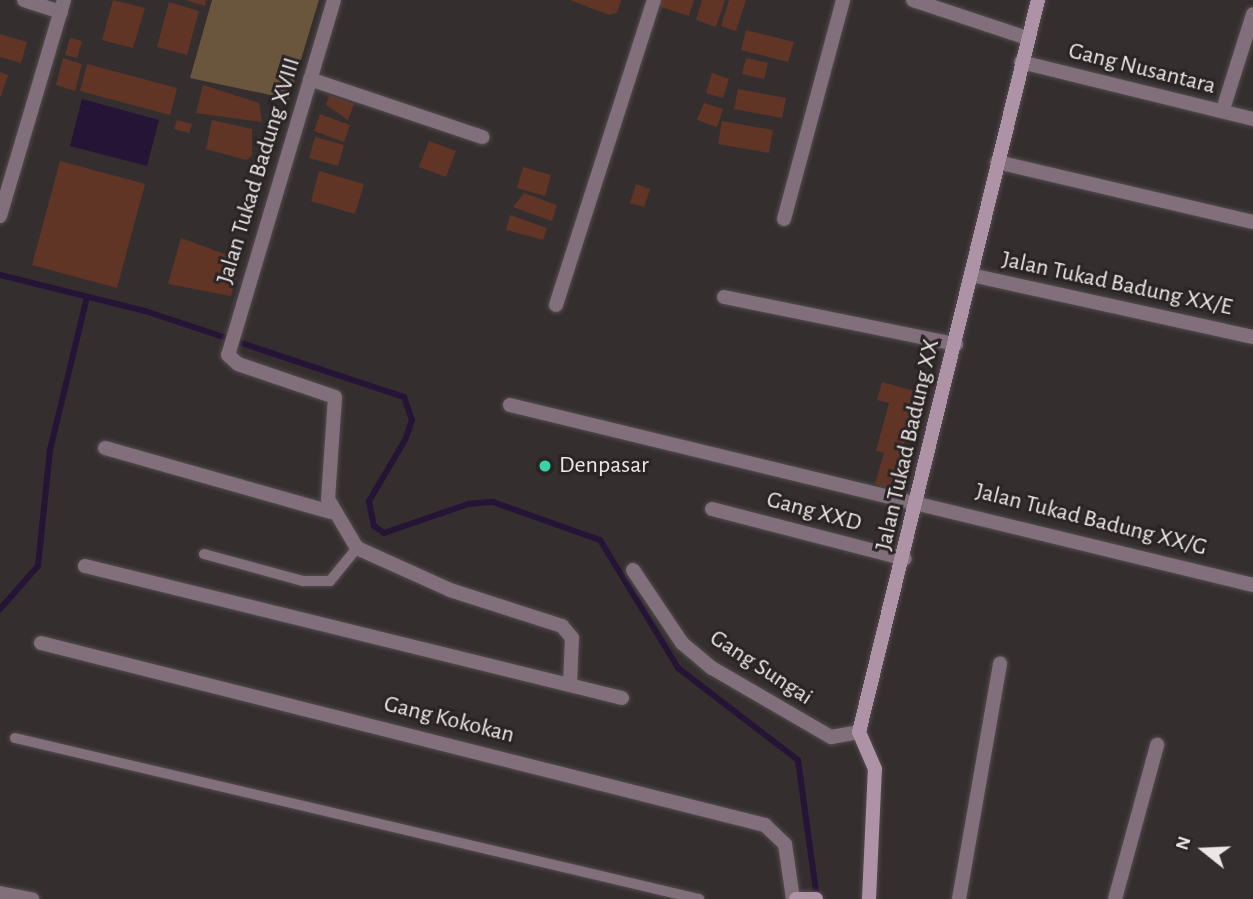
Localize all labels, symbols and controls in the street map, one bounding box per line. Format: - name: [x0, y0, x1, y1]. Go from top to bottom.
- street label: Gang Nusantara: [1065, 37, 1219, 101]
- street label: Jalan Tukad Badung XVIII: [211, 55, 307, 287]
- street label: Jalan Tukad Badung XX/E: [999, 246, 1235, 322]
- street label: Jalan Tukad Badung XX: [870, 336, 946, 554]
- place label: Denpasar: [559, 452, 649, 480]
- marker: Denpasar: [537, 458, 553, 474]
- street label: Jalan Tukad Badung XX/G: [972, 477, 1210, 563]
- street label: Gang XXD: [763, 486, 865, 538]
- street label: Gang Sungai: [704, 624, 818, 712]
- street label: Gang Kokokan: [381, 690, 517, 750]
- north arrow: [1169, 815, 1239, 885]
- text: N: [1172, 834, 1195, 853]

